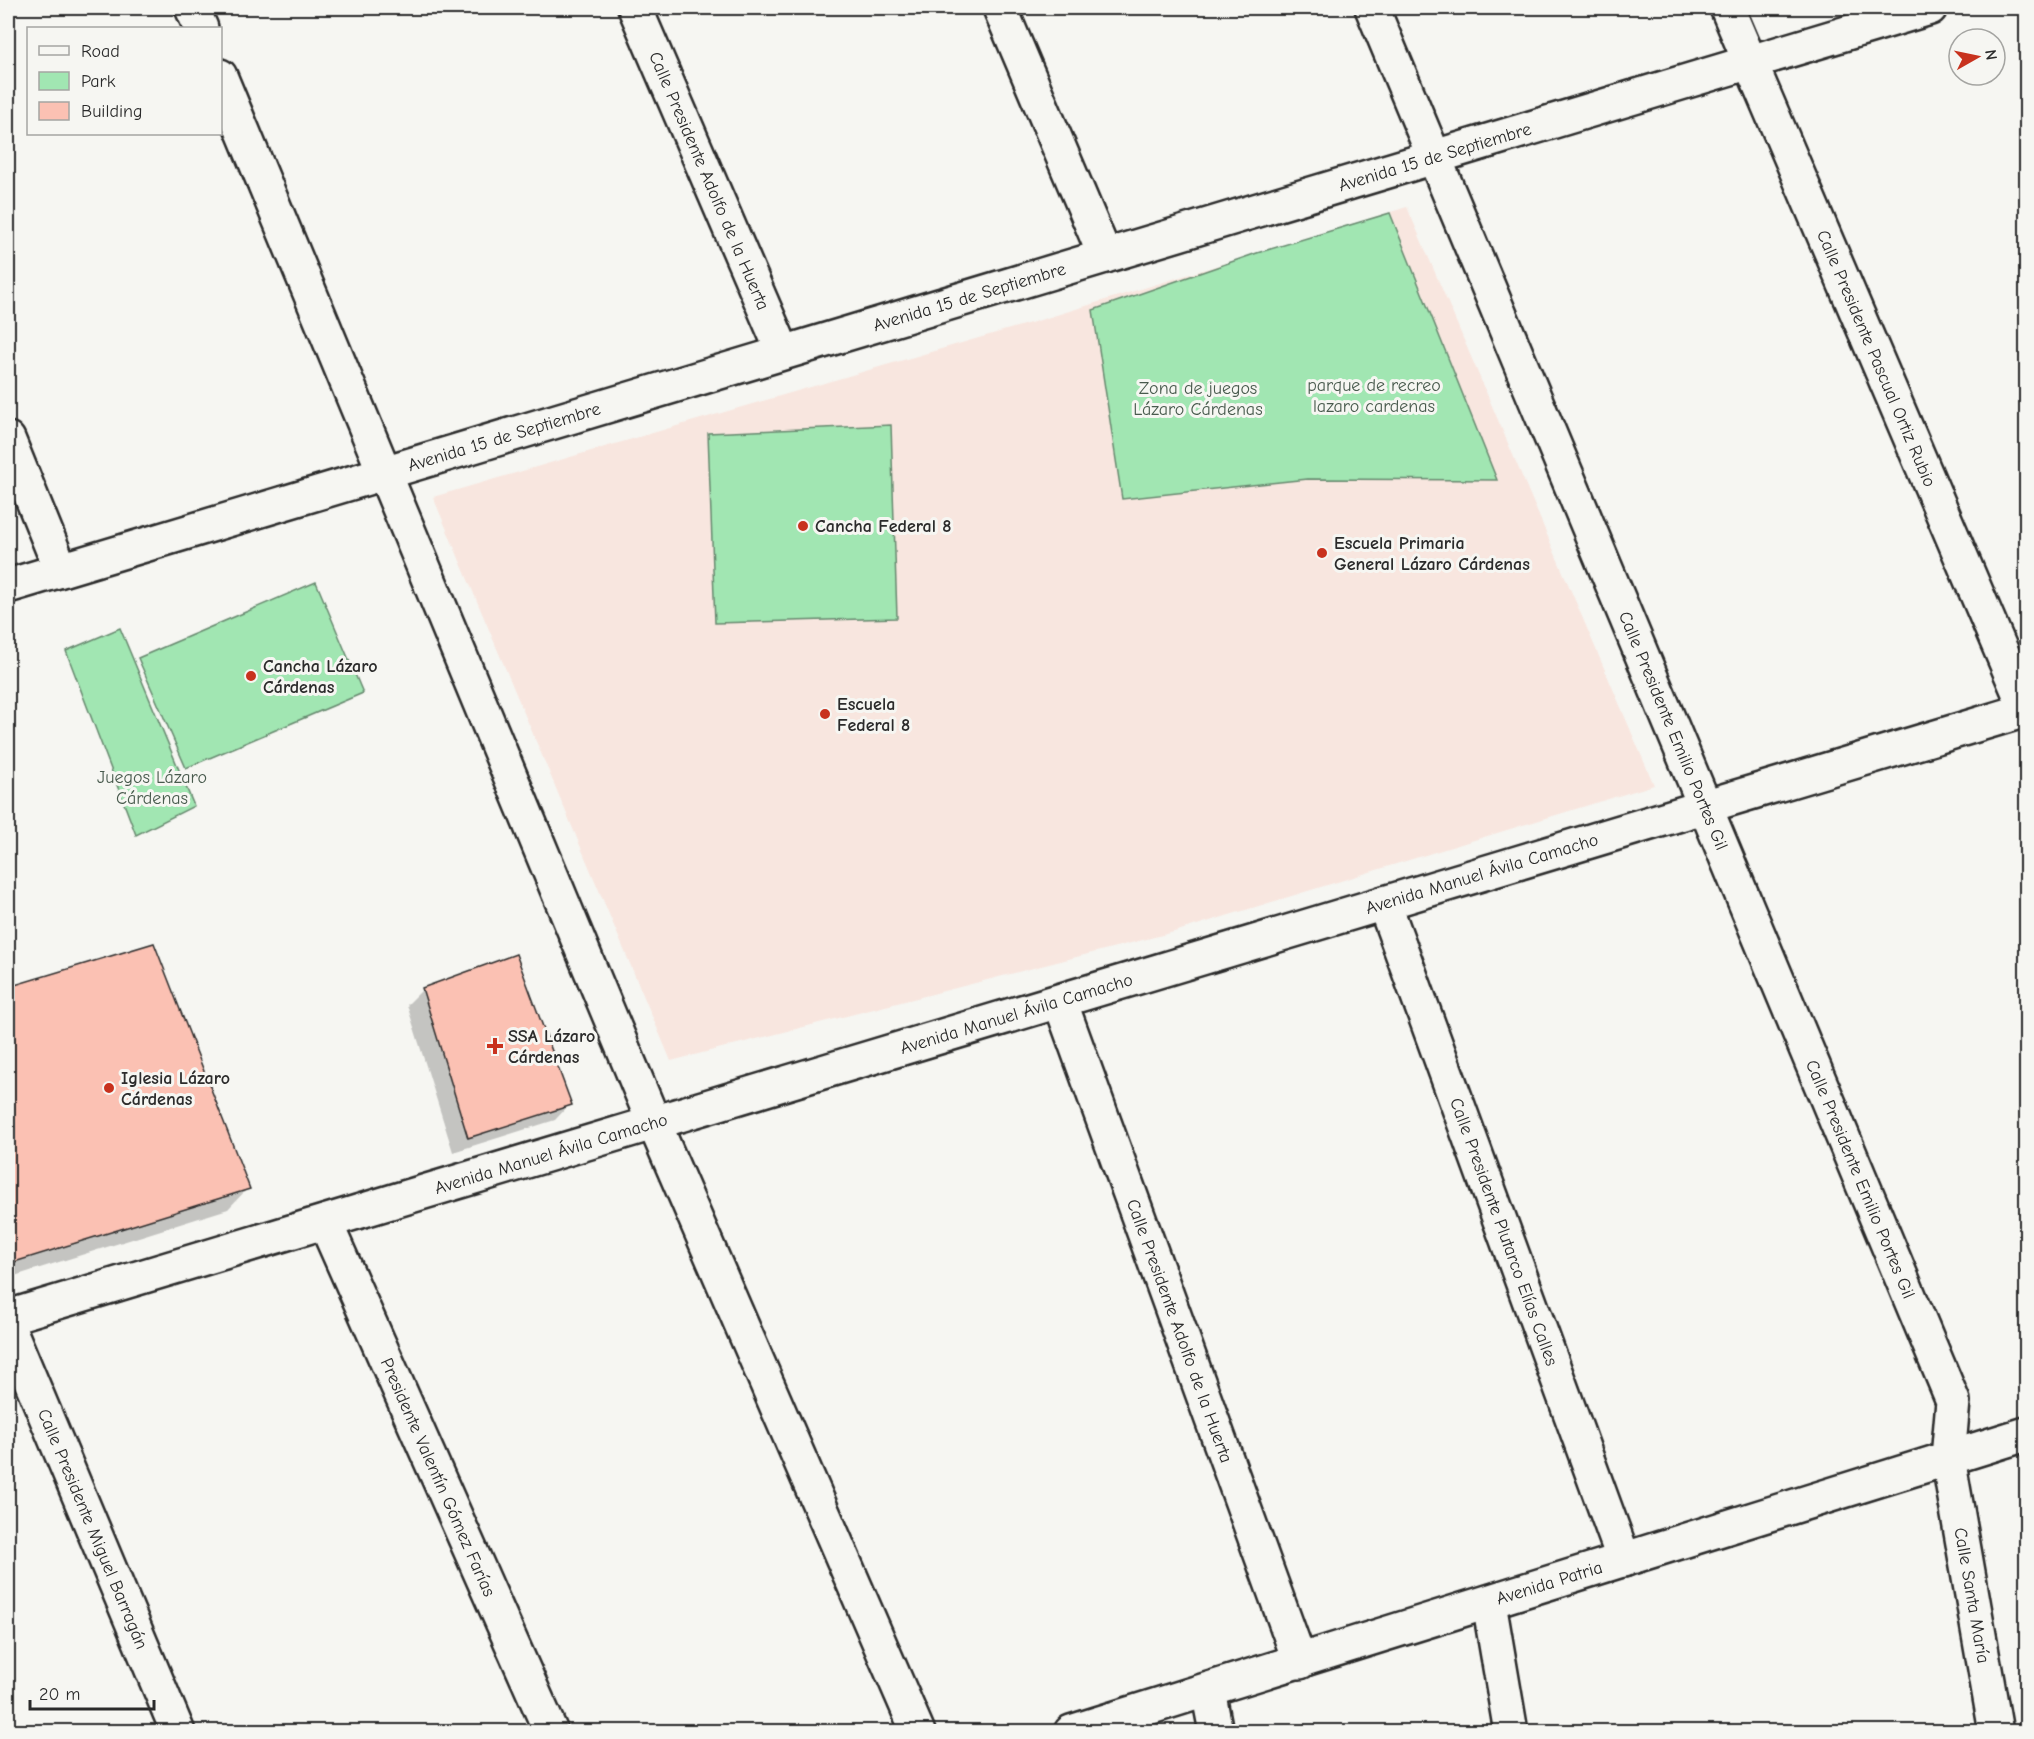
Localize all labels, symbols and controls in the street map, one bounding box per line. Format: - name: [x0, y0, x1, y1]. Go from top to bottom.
- legend: [27, 27, 222, 135]
- north arrow: [1947, 27, 2007, 87]
- text: Road: [81, 41, 120, 62]
- street label: Calle Presidente Adolfo de la Huerta: [645, 48, 774, 313]
- text: N: [1981, 48, 2001, 61]
- text: Park: [81, 71, 116, 92]
- text: Building: [81, 101, 143, 122]
- street label: Avenida 15 de Septiembre: [1336, 118, 1534, 196]
- street label: Calle Presidente Pascual Ortiz Rubio: [1812, 227, 1941, 490]
- street label: Avenida 15 de Septiembre: [871, 258, 1068, 336]
- park label: parque de recreo lazaro cardenas: [1307, 375, 1441, 417]
- park label: Zona de juegos Lázaro Cárdenas: [1133, 378, 1263, 420]
- street label: Avenida 15 de Septiembre: [405, 398, 603, 476]
- place label: Cancha Federal 8: [815, 516, 952, 537]
- marker: Cancha Federal 8: [796, 519, 810, 533]
- place label: Escuela Primaria General Lázaro Cárdenas: [1334, 533, 1530, 575]
- marker: Escuela Primaria General Lázaro Cárdenas: [1315, 546, 1329, 560]
- street label: Calle Presidente Emilio Portes Gil: [1614, 608, 1733, 853]
- place label: Cancha Lázaro Cárdenas: [263, 656, 377, 698]
- marker: Cancha Lázaro Cárdenas: [244, 669, 258, 683]
- place label: Escuela Federal 8: [837, 694, 910, 736]
- marker: Escuela Federal 8: [818, 707, 832, 721]
- park label: Juegos Lázaro Cárdenas: [97, 767, 207, 809]
- street label: Avenida Manuel Ávila Camacho: [1363, 829, 1601, 919]
- street label: Avenida Manuel Ávila Camacho: [898, 969, 1135, 1059]
- place label: SSA Lázaro Cárdenas: [508, 1026, 595, 1068]
- marker: SSA Lázaro Cárdenas: [486, 1037, 504, 1055]
- street label: Calle Presidente Emilio Portes Gil: [1801, 1057, 1920, 1302]
- place label: Iglesia Lázaro Cárdenas: [121, 1068, 230, 1110]
- marker: Iglesia Lázaro Cárdenas: [102, 1081, 116, 1095]
- street label: Calle Presidente Plutarco Elías Calles: [1446, 1095, 1563, 1369]
- street label: Avenida Manuel Ávila Camacho: [432, 1109, 670, 1199]
- street label: Calle Presidente Adolfo de la Huerta: [1122, 1196, 1237, 1466]
- street label: Presidente Valentín Gómez Farías: [376, 1355, 500, 1600]
- street label: Calle Presidente Miguel Barragán: [33, 1406, 153, 1652]
- street label: Calle Santa María: [1950, 1526, 1994, 1665]
- street label: Avenida Patria: [1494, 1556, 1605, 1609]
- scale bar: [30, 1673, 154, 1711]
- text: 20 m: [39, 1684, 80, 1705]

